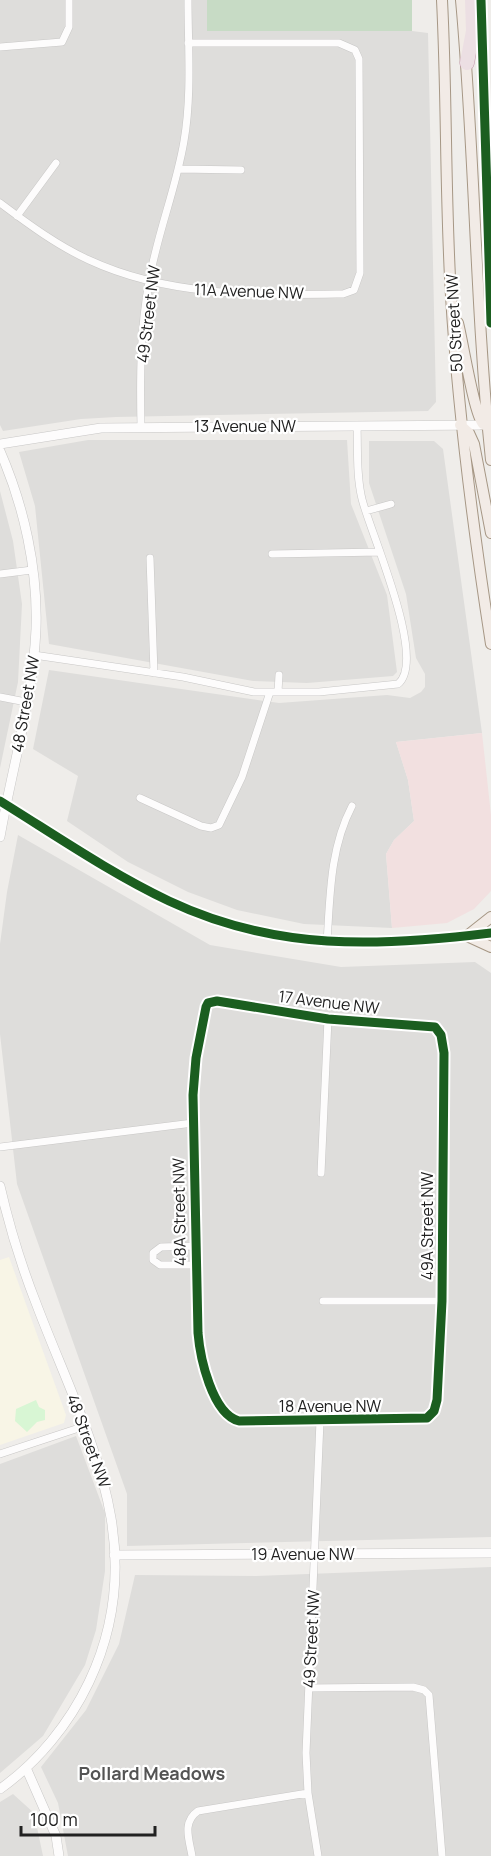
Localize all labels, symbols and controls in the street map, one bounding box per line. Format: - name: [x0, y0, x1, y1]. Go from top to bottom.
- street label: 49 Street NW: [131, 264, 165, 364]
- street label: 50 Street NW: [440, 273, 468, 373]
- street label: 11A Avenue NW: [194, 278, 304, 304]
- street label: 13 Avenue NW: [194, 415, 296, 437]
- street label: 48 Street NW: [6, 654, 44, 754]
- street label: 17 Avenue NW: [277, 985, 381, 1019]
- street label: 48A Street NW: [167, 1158, 191, 1266]
- street label: 49A Street NW: [416, 1172, 438, 1280]
- street label: 48 Street NW: [62, 1391, 116, 1491]
- street label: 18 Avenue NW: [279, 1395, 381, 1417]
- street label: 19 Avenue NW: [251, 1543, 355, 1565]
- street label: 49 Street NW: [297, 1589, 325, 1689]
- district label: Pollard Meadows: [79, 1761, 226, 1785]
- scale bar: [21, 1799, 154, 1837]
- text: 100 m: [30, 1807, 78, 1831]

